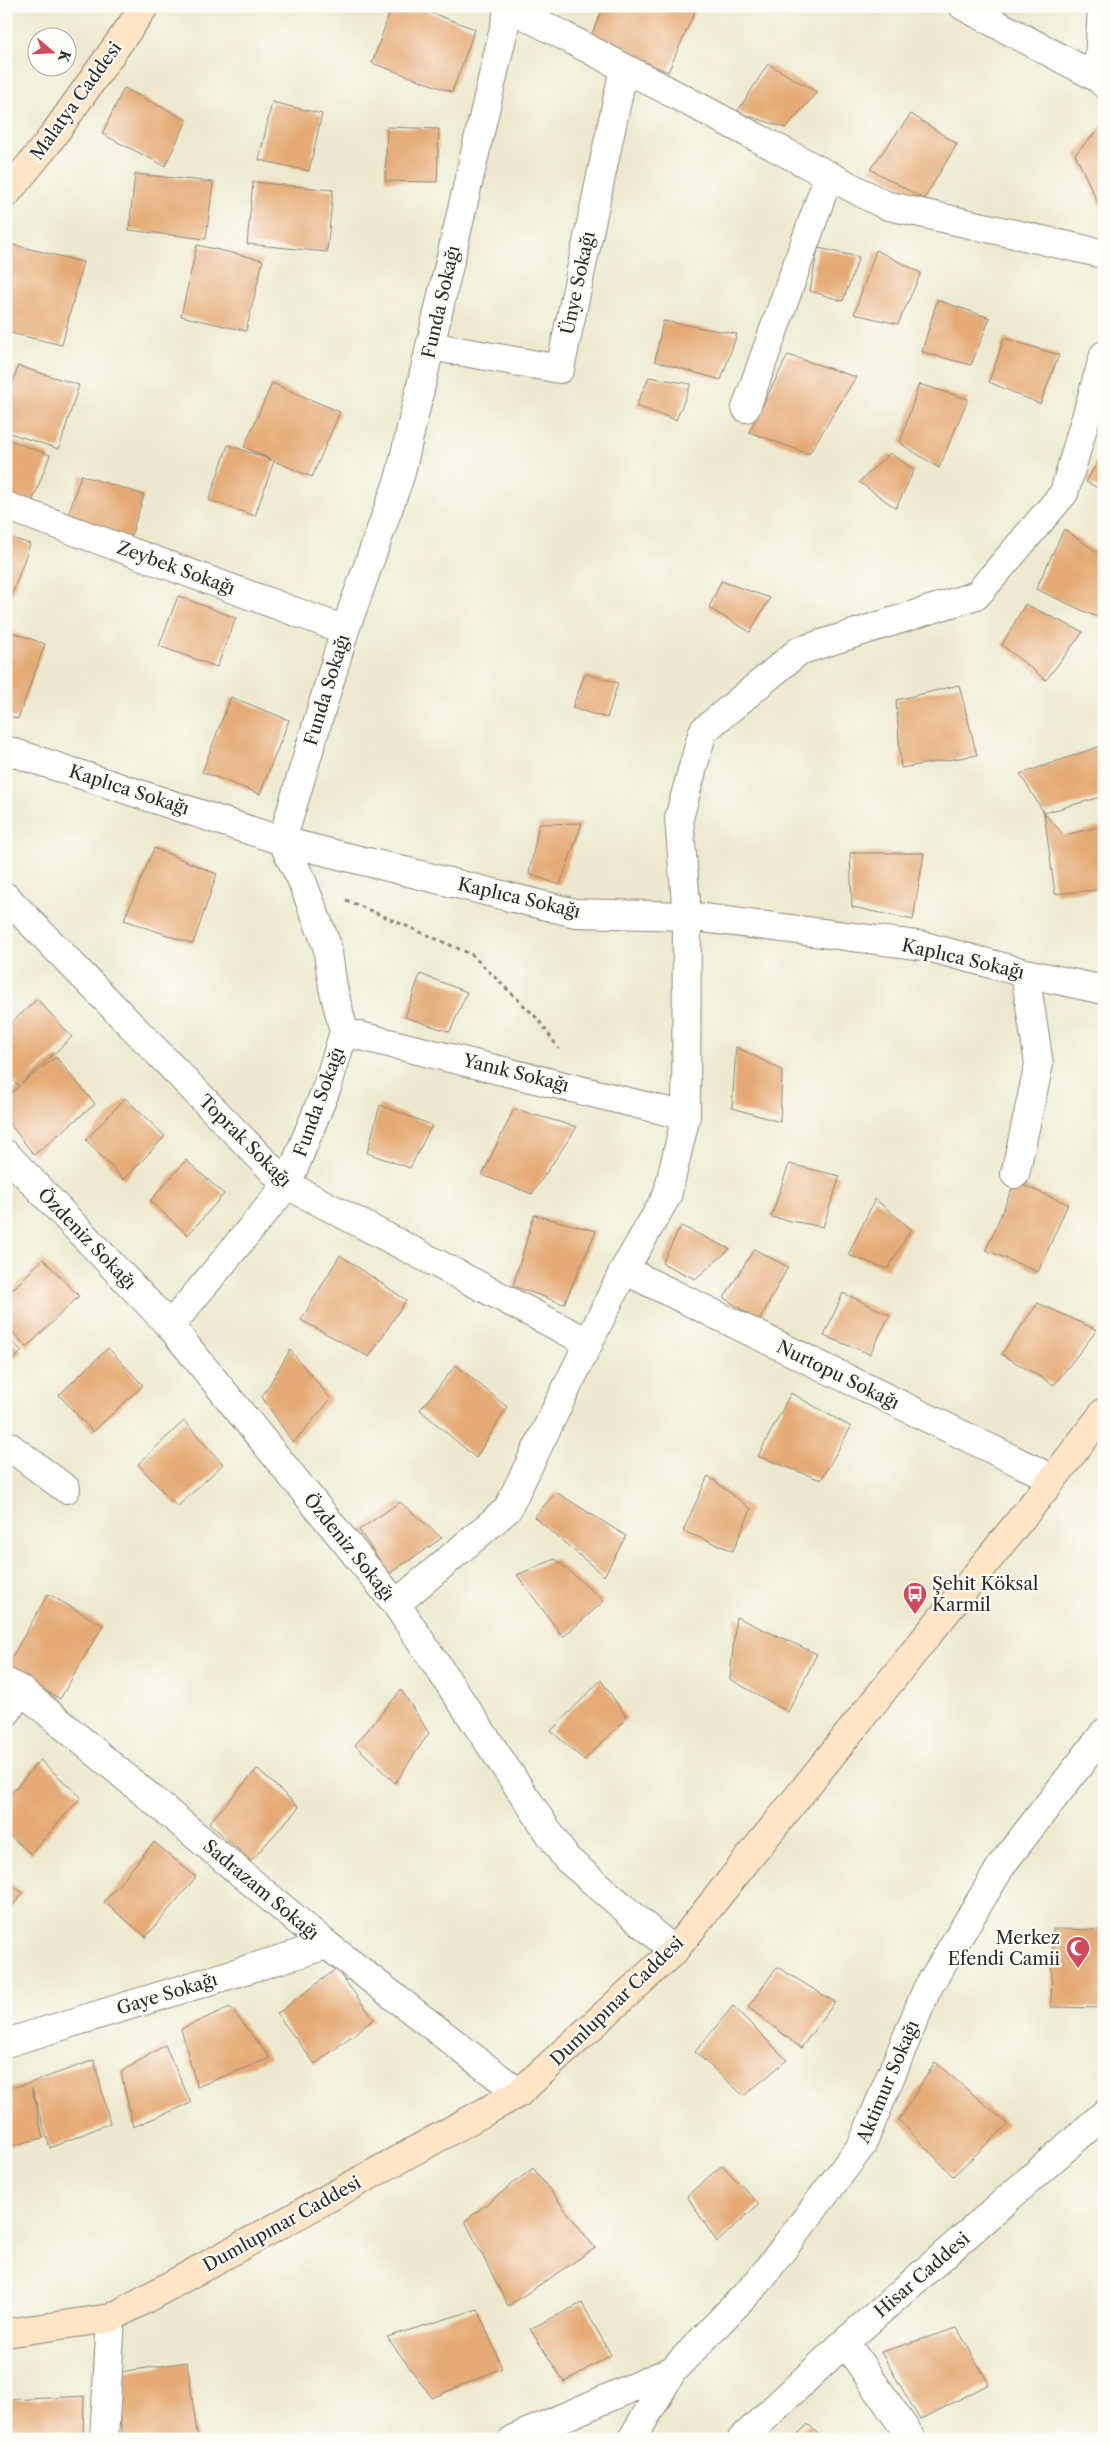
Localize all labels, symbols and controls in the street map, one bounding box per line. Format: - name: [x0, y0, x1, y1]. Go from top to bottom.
- north arrow: [28, 28, 78, 78]
- street label: Malatya Caddesi: [26, 37, 127, 165]
- text: K: [54, 48, 75, 65]
- street label: Ünye Sokağı: [555, 229, 600, 337]
- street label: Funda Sokağı: [417, 243, 465, 361]
- street label: Zeybek Sokağı: [114, 536, 238, 600]
- street label: Funda Sokağı: [300, 631, 355, 748]
- street label: Kaplıca Sokağı: [66, 760, 192, 820]
- street label: Kaplıca Sokağı: [456, 873, 583, 923]
- street label: Kaplıca Sokağı: [900, 934, 1027, 984]
- street label: Funda Sokağı: [289, 1044, 349, 1160]
- street label: Yanık Sokağı: [460, 1049, 572, 1097]
- street label: Toprak Sokağı: [194, 1090, 296, 1192]
- street label: Özdeniz Sokağı: [33, 1183, 142, 1295]
- street label: Nurtopu Sokağı: [773, 1336, 903, 1414]
- street label: Özdeniz Sokağı: [299, 1488, 400, 1606]
- place label: Şehit Köksal Karmil: [932, 1573, 1038, 1616]
- bus stop icon: Şehit Köksal Karmil: [902, 1581, 928, 1615]
- street label: Sadrazam Sokağı: [199, 1835, 324, 1945]
- place label: Merkez Efendi Camii: [948, 1927, 1061, 1970]
- street label: Dumlupınar Caddesi: [546, 1931, 689, 2070]
- mosque icon: Merkez Efendi Camii: [1065, 1935, 1091, 1969]
- street label: Gaye Sokağı: [114, 1968, 220, 2020]
- street label: Aktimur Sokağı: [852, 2017, 924, 2148]
- street label: Dumlupınar Caddesi: [199, 2171, 365, 2277]
- street label: Hisar Caddesi: [870, 2227, 974, 2322]

